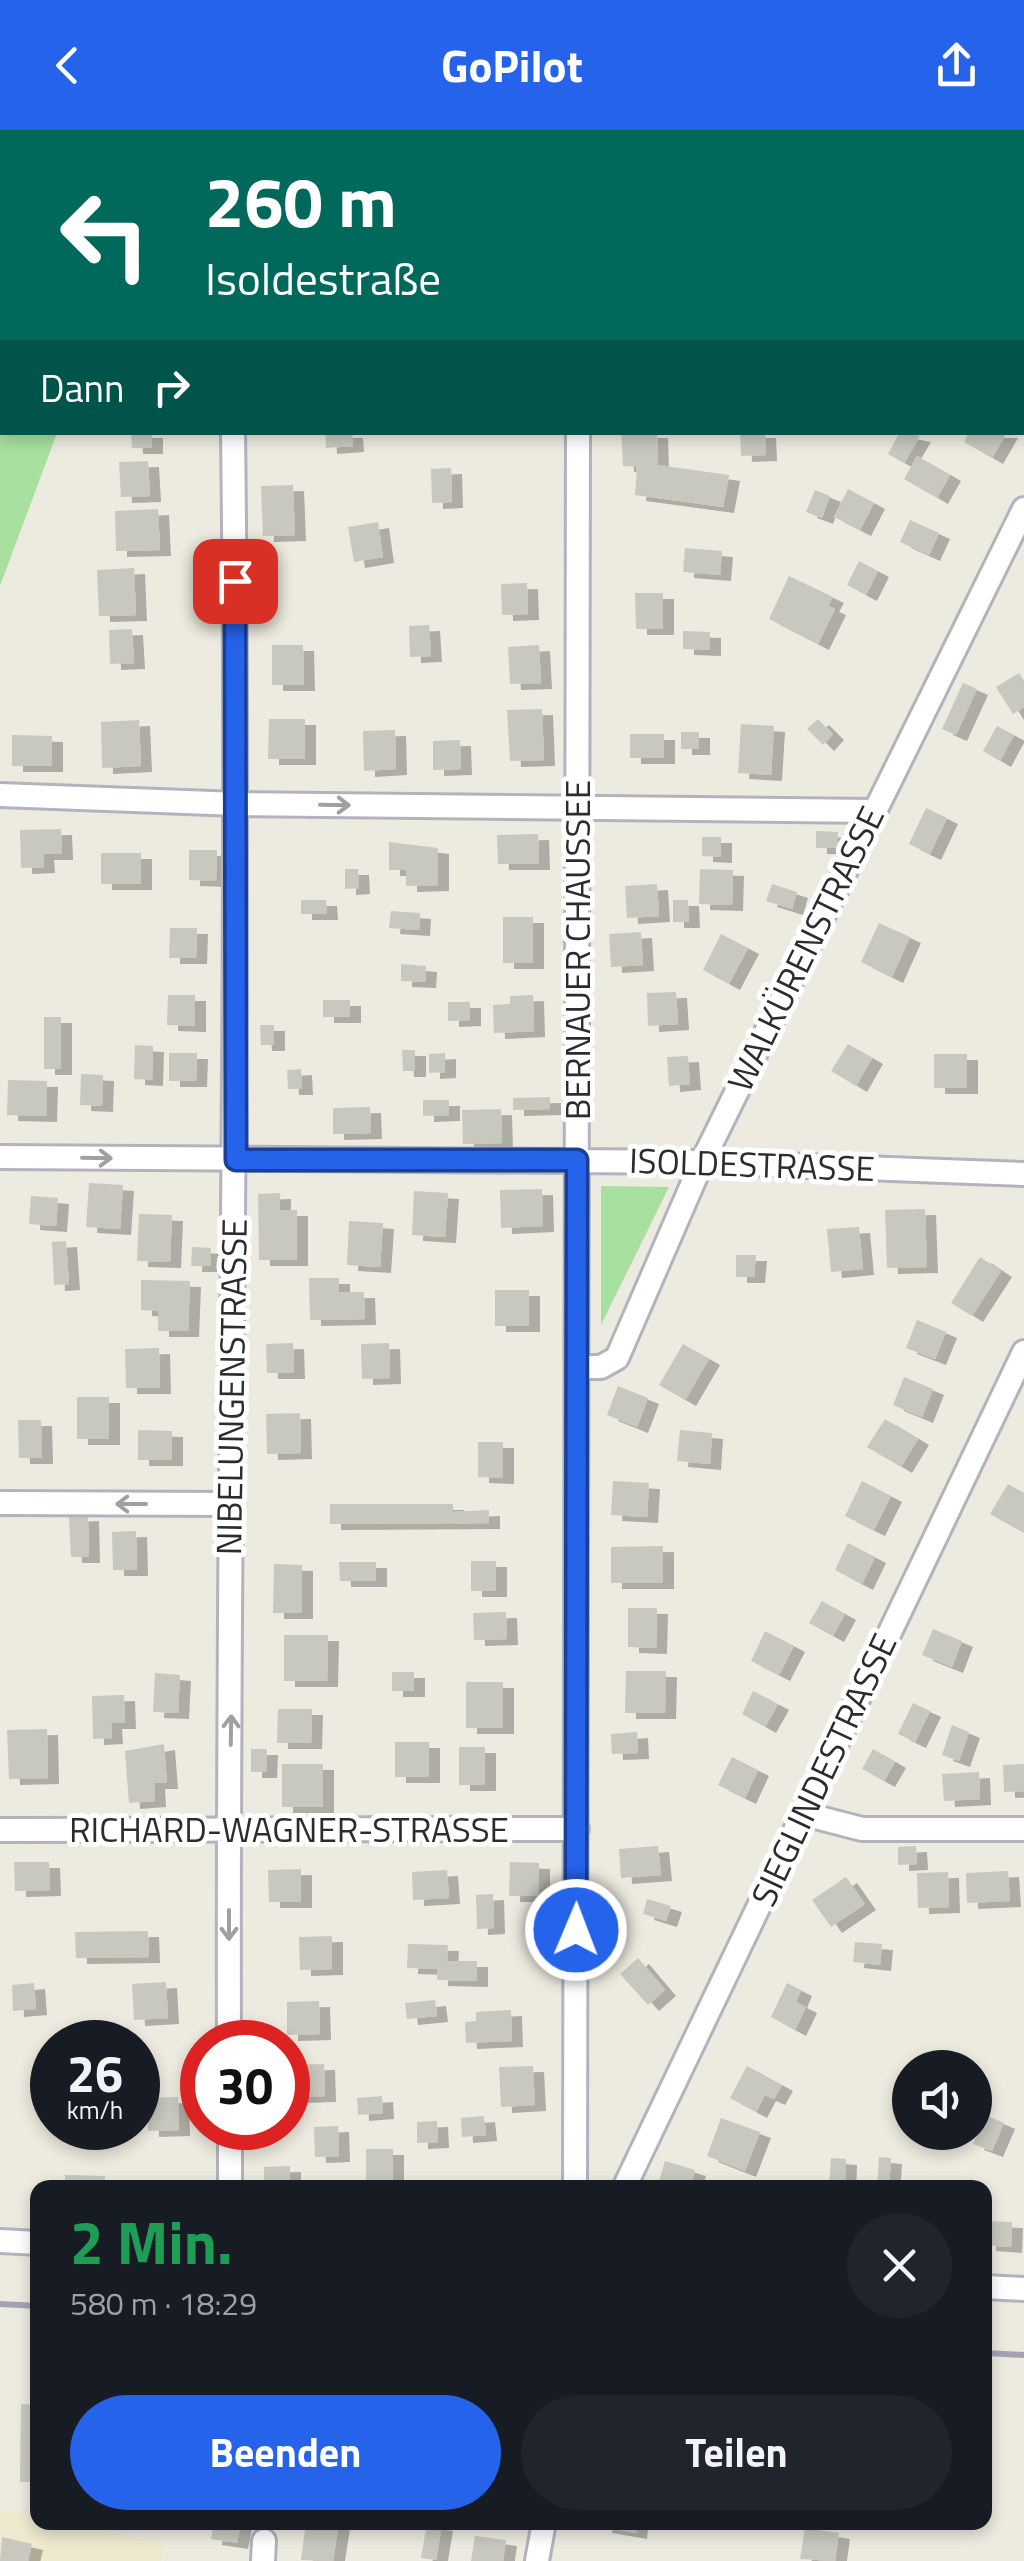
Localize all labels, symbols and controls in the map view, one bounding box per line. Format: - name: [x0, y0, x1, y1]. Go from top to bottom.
- text: GoPilot: [441, 31, 583, 99]
- icon: back: [40, 38, 95, 93]
- icon: share: [929, 38, 984, 93]
- text: 260 m: [205, 148, 397, 254]
- icon: left: [40, 170, 170, 300]
- text: Isoldestraße: [205, 244, 441, 312]
- text: Dann: [40, 359, 124, 417]
- icon: right: [144, 360, 199, 415]
- pin: [193, 539, 278, 624]
- icon: arrive: [208, 554, 263, 609]
- street label: BERNAUER CHAUSSEE: [550, 780, 604, 1120]
- one-way arrow: [318, 796, 351, 814]
- street label: WALKÜRENSTRASSE: [713, 797, 898, 1100]
- street label: ISOLDESTRASSE: [628, 1133, 876, 1195]
- one-way arrow: [81, 1149, 113, 1168]
- street label: NIBELUNGENSTRASSE: [201, 1218, 261, 1556]
- one-way arrow: [116, 1494, 148, 1514]
- street label: SIEGLINDESTRASSE: [736, 1624, 910, 1915]
- one-way arrow: [221, 1715, 240, 1747]
- street label: RICHARD-WAGNER-STRASSE: [69, 1802, 509, 1856]
- position arrow: [524, 1878, 628, 1982]
- one-way arrow: [220, 1908, 238, 1941]
- speed limit sign: 30: [180, 2020, 310, 2150]
- text: 26: [67, 2035, 123, 2111]
- map controls: [892, 2050, 992, 2150]
- button: sound: [892, 2050, 992, 2150]
- text: km/h: [67, 2091, 123, 2129]
- text: 2 Min.: [70, 2196, 232, 2287]
- button: close: [847, 2213, 952, 2318]
- text: 580 m · 18:29: [70, 2279, 257, 2327]
- button: Beenden: [70, 2395, 501, 2510]
- button: Teilen: [521, 2395, 952, 2510]

